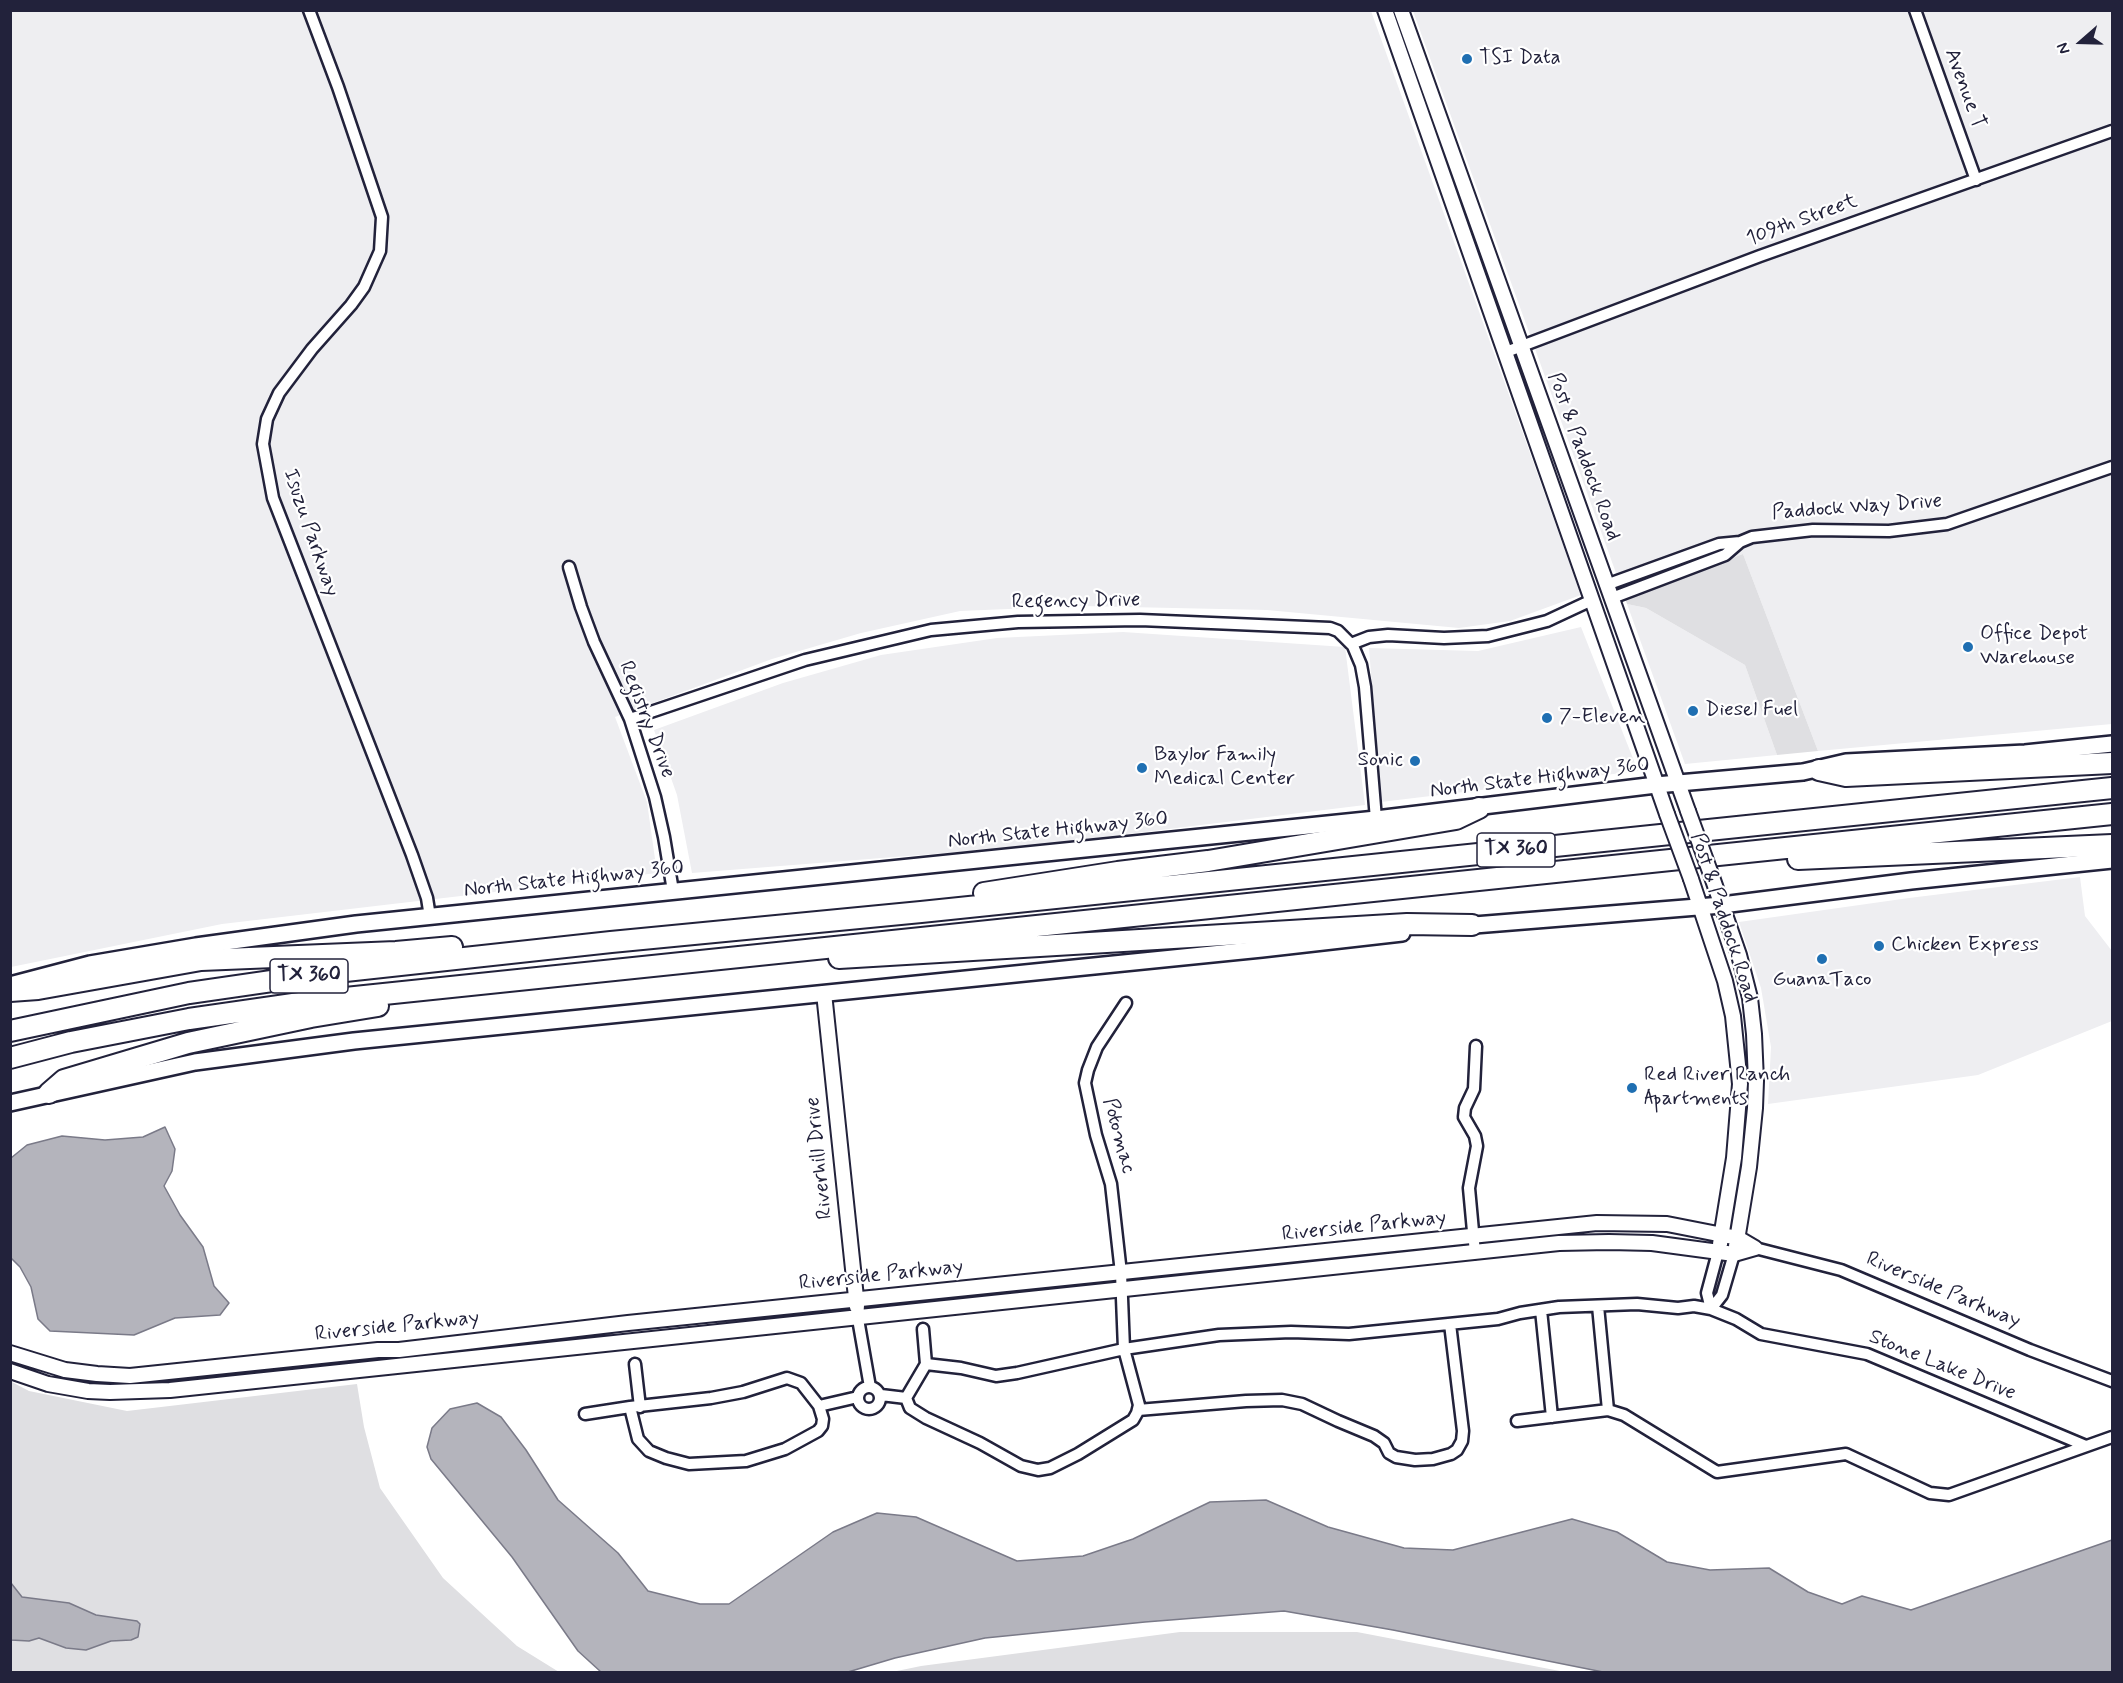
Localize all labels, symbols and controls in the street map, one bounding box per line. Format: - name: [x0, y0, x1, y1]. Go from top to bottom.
- north arrow: [2051, 12, 2111, 72]
- text: N: [2052, 40, 2075, 57]
- street label: Avenue T: [1938, 45, 1990, 133]
- place label: TSI Data: [1479, 46, 1561, 72]
- marker: TSI Data: [1460, 52, 1474, 66]
- street label: 109th Street: [1743, 189, 1861, 253]
- street label: Post & Paddock Road: [1541, 369, 1625, 545]
- street label: Isuzu Parkway: [276, 466, 344, 600]
- street label: Paddock Way Drive: [1771, 489, 1943, 527]
- street label: Regency Drive: [1011, 588, 1141, 616]
- place label: Office Depot Warehouse: [1980, 622, 2088, 672]
- marker: Office Depot Warehouse: [1961, 640, 1975, 654]
- street label: Registry Drive: [612, 658, 680, 782]
- place label: Diesel Fuel: [1705, 698, 1798, 724]
- marker: Diesel Fuel: [1686, 704, 1700, 718]
- place label: 7-Eleven: [1559, 705, 1645, 731]
- marker: 7-Eleven: [1540, 711, 1554, 725]
- place label: Baylor Family Medical Center: [1154, 743, 1295, 793]
- place label: Sonic: [1357, 748, 1403, 774]
- street label: North State Highway 360: [1429, 753, 1651, 805]
- marker: Sonic: [1408, 754, 1422, 768]
- marker: Baylor Family Medical Center: [1135, 761, 1149, 775]
- street label: North State Highway 360: [947, 807, 1169, 855]
- street label: Post & Paddock Road: [1684, 830, 1762, 1006]
- road number: TX 360: [1477, 833, 1555, 867]
- street label: North State Highway 360: [463, 856, 685, 904]
- place label: Chicken Express: [1891, 933, 2039, 959]
- marker: Chicken Express: [1872, 939, 1886, 953]
- marker: GuanaTaco: [1815, 952, 1829, 966]
- road number: TX 360: [270, 959, 348, 993]
- place label: GuanaTaco: [1772, 968, 1872, 994]
- place label: Red River Ranch Apartments: [1644, 1063, 1790, 1113]
- marker: Red River Ranch Apartments: [1625, 1081, 1639, 1095]
- street label: Riverhill Drive: [801, 1096, 839, 1220]
- street label: Potomac: [1096, 1096, 1140, 1176]
- street label: Riverside Parkway: [1281, 1206, 1447, 1248]
- street label: Riverside Parkway: [1862, 1247, 2024, 1335]
- street label: Riverside Parkway: [798, 1255, 964, 1297]
- street label: Riverside Parkway: [314, 1306, 480, 1348]
- street label: Stone Lake Drive: [1865, 1325, 2019, 1407]

